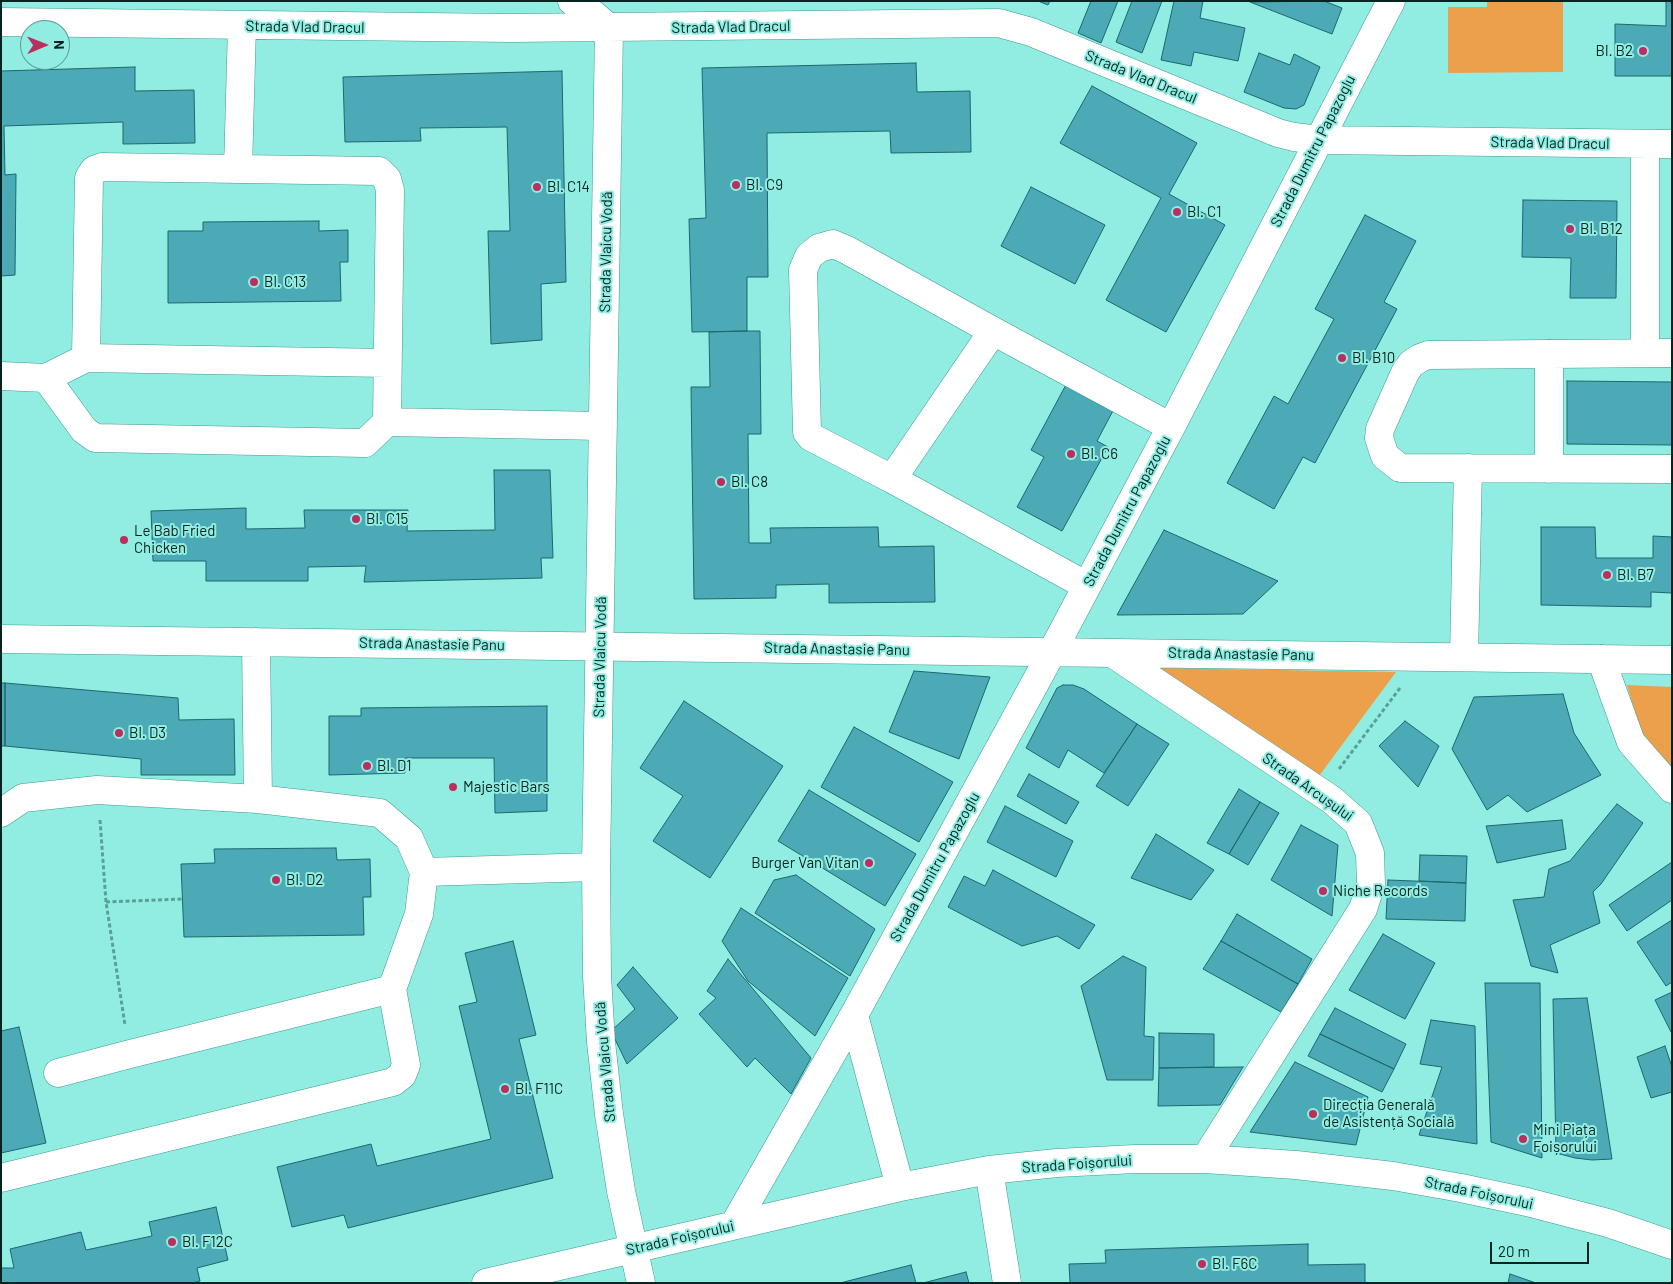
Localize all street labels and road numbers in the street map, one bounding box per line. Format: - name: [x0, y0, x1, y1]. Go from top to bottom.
- street label: Strada Vlad Dracul: [245, 17, 365, 37]
- street label: Strada Vlad Dracul: [671, 17, 791, 37]
- street label: Strada Vlad Dracul: [1082, 46, 1200, 108]
- street label: Strada Dumitru Papazoglu: [1267, 72, 1359, 230]
- street label: Strada Vlad Dracul: [1490, 133, 1610, 153]
- street label: Strada Vlaicu Vodă: [596, 191, 616, 313]
- street label: Strada Dumitru Papazoglu: [1080, 432, 1174, 590]
- street label: Strada Vlaicu Vodă: [590, 596, 610, 718]
- street label: Strada Anastasie Panu: [359, 634, 505, 654]
- street label: Strada Anastasie Panu: [764, 639, 910, 659]
- street label: Strada Anastasie Panu: [1168, 644, 1314, 664]
- street label: Strada Arcușului: [1259, 749, 1357, 825]
- street label: Strada Dumitru Papazoglu: [886, 789, 984, 945]
- street label: Strada Vlaicu Vodă: [591, 1001, 619, 1123]
- street label: Strada Foișorului: [1021, 1151, 1133, 1177]
- street label: Strada Foișorului: [1423, 1173, 1535, 1213]
- street label: Strada Foișorului: [624, 1217, 736, 1259]

